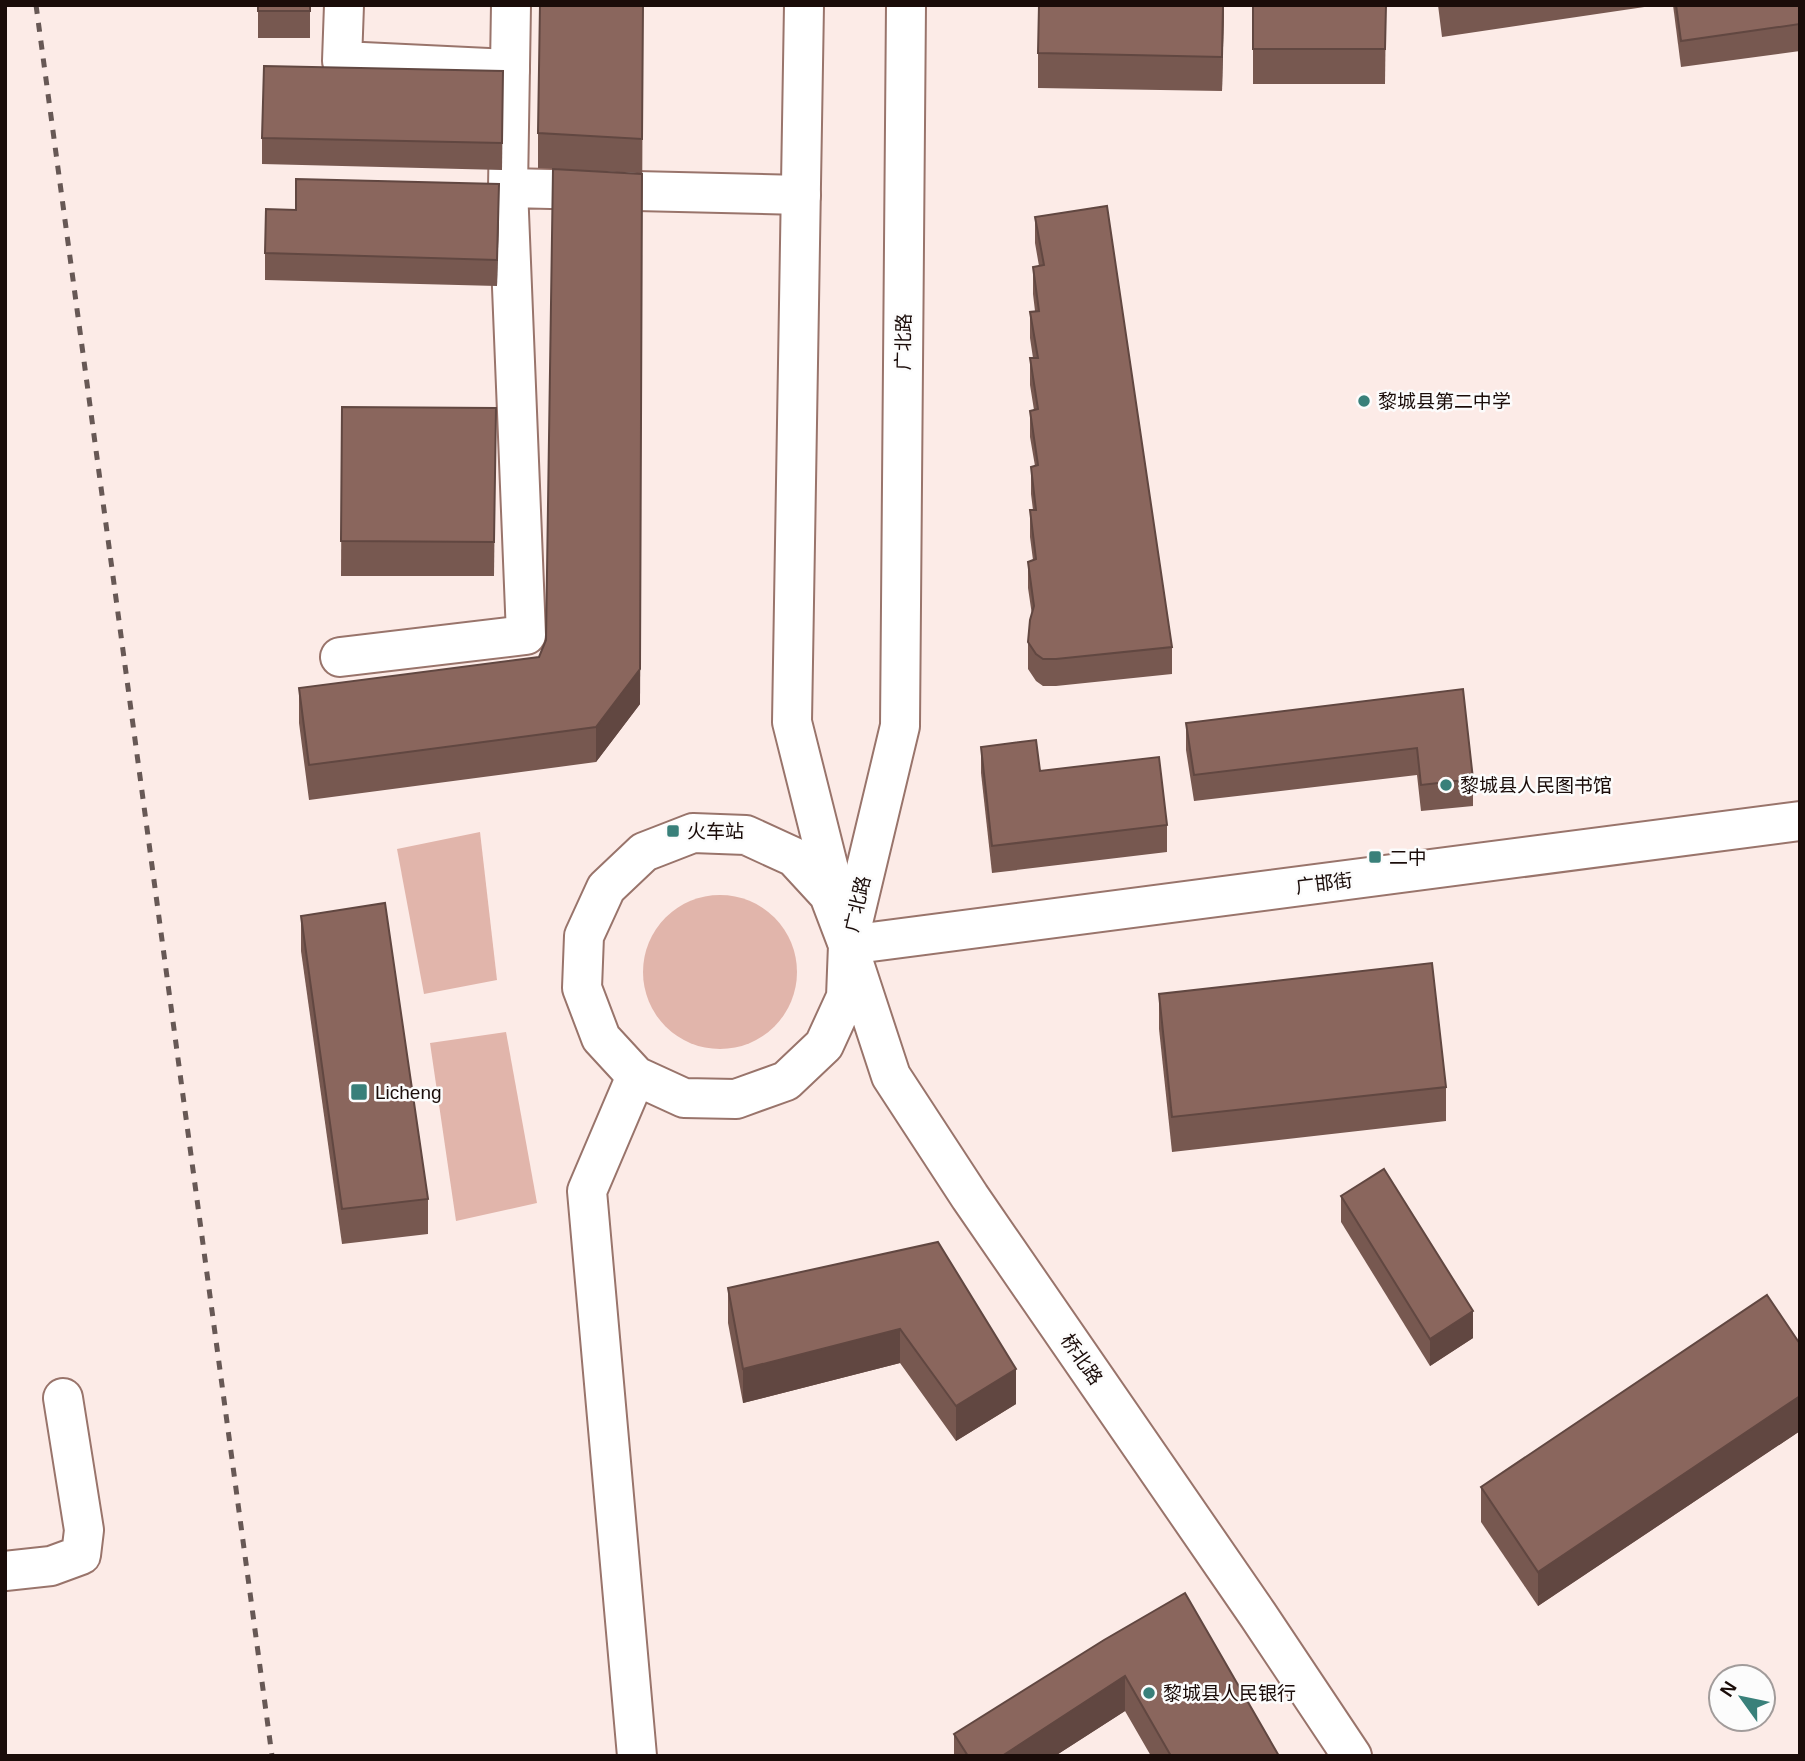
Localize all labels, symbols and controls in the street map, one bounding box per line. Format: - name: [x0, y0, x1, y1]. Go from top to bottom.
- street label: 广北路: [893, 313, 914, 371]
- place label: 黎城县第二中学: [1378, 391, 1511, 412]
- marker: 黎城县第二中学: [1356, 393, 1372, 409]
- place label: 黎城县人民图书馆: [1460, 775, 1612, 796]
- marker: 黎城县人民图书馆: [1438, 777, 1454, 793]
- place label: 火车站: [687, 821, 744, 842]
- marker: 火车站: [665, 823, 681, 839]
- place label: 二中: [1389, 847, 1427, 868]
- marker: 二中: [1367, 849, 1383, 865]
- street label: 广邯街: [1294, 870, 1354, 897]
- street label: 广北路: [841, 874, 874, 934]
- marker: Licheng: [349, 1082, 369, 1102]
- place label: Licheng: [375, 1082, 442, 1103]
- street label: 桥北路: [1057, 1330, 1107, 1389]
- north arrow: [1707, 1663, 1777, 1733]
- text: N: [1716, 1678, 1741, 1700]
- place label: 黎城县人民银行: [1163, 1683, 1296, 1704]
- marker: 黎城县人民银行: [1141, 1685, 1157, 1701]

